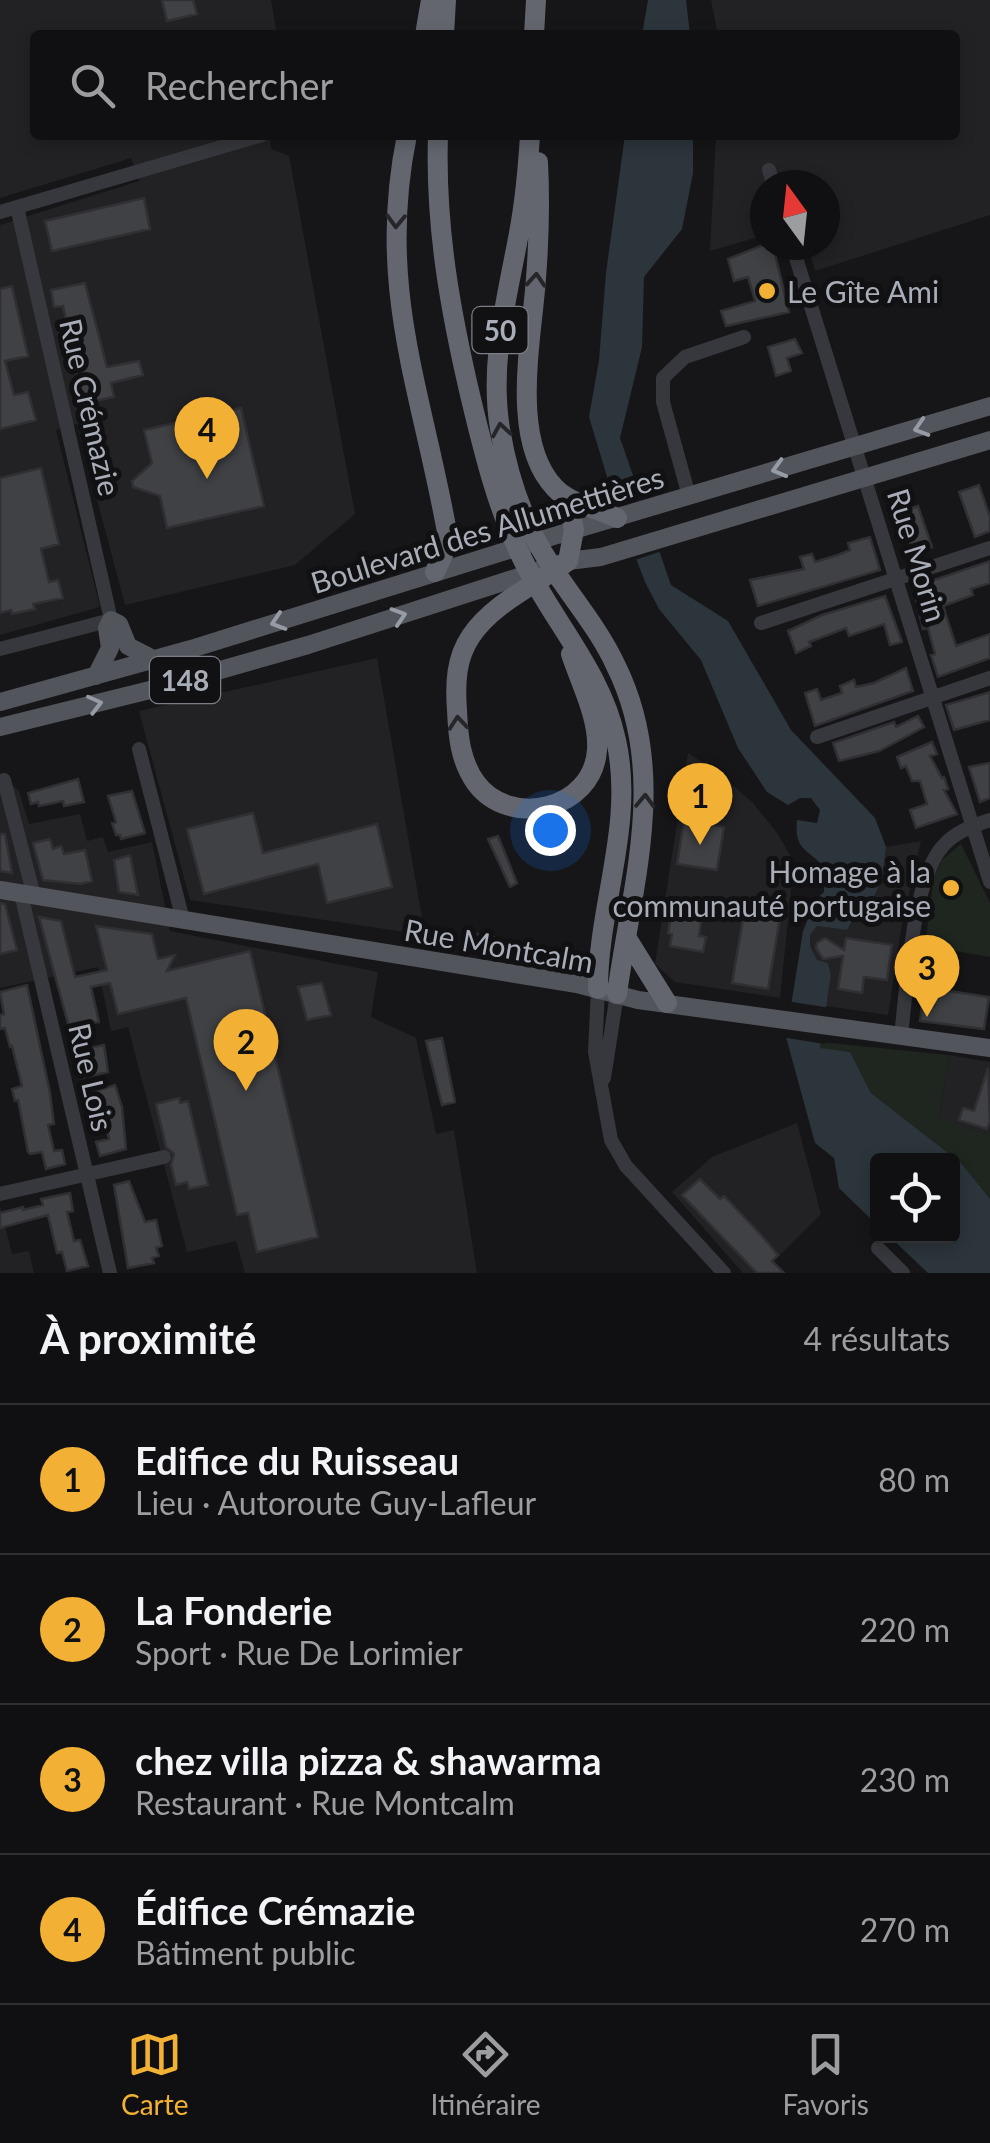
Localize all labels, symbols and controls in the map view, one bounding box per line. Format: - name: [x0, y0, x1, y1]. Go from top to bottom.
- search box: [30, 30, 960, 140]
- icon: search: [65, 58, 120, 113]
- text: Rechercher: [145, 62, 333, 108]
- north arrow: [750, 170, 840, 260]
- one-way arrow: [385, 213, 406, 229]
- one-way arrow: [525, 271, 546, 287]
- place label: Le Gîte Ami: [787, 273, 939, 309]
- marker: Le Gîte Ami: [756, 280, 778, 302]
- road number: 50: [472, 307, 528, 353]
- street label: Rue Crémazie: [53, 315, 129, 499]
- pin: 4: [174, 396, 240, 479]
- one-way arrow: [913, 416, 930, 437]
- one-way arrow: [491, 421, 512, 438]
- street label: Boulevard des Allumettières: [306, 458, 668, 600]
- one-way arrow: [771, 458, 788, 479]
- street label: Rue Morin: [881, 484, 955, 626]
- one-way arrow: [390, 607, 407, 627]
- one-way arrow: [270, 610, 287, 631]
- road number: 148: [150, 657, 220, 703]
- one-way arrow: [86, 694, 103, 715]
- one-way arrow: [447, 715, 469, 731]
- pin: 1: [668, 762, 732, 845]
- one-way arrow: [635, 793, 656, 809]
- your location: [525, 805, 576, 856]
- place label: Homage à la communauté portugaise: [613, 853, 931, 923]
- marker: Homage à la communauté portugaise: [940, 877, 962, 899]
- street label: Rue Montcalm: [402, 911, 596, 979]
- pin: 3: [894, 934, 960, 1017]
- pin: 2: [214, 1008, 278, 1091]
- street label: Rue Lois: [62, 1019, 122, 1135]
- map controls: [870, 1153, 960, 1243]
- button: locate: [870, 1153, 960, 1243]
- text: À proximité: [40, 1313, 256, 1363]
- text: 4 résultats: [804, 1319, 950, 1358]
- text: Edifice du Ruisseau: [135, 1437, 459, 1483]
- text: 1: [63, 1460, 82, 1499]
- text: 80 m: [878, 1460, 950, 1499]
- text: Lieu · Autoroute Guy-Lafleur: [135, 1483, 536, 1522]
- text: La Fonderie: [135, 1587, 332, 1633]
- text: 2: [63, 1610, 82, 1649]
- text: 220 m: [860, 1610, 950, 1649]
- text: Sport · Rue De Lorimier: [135, 1633, 463, 1672]
- text: chez villa pizza & shawarma: [135, 1737, 601, 1783]
- text: 3: [63, 1760, 82, 1799]
- text: 230 m: [860, 1760, 950, 1799]
- text: Restaurant · Rue Montcalm: [135, 1783, 515, 1822]
- text: Édifice Crémazie: [135, 1887, 415, 1933]
- text: 4: [63, 1910, 82, 1949]
- text: 270 m: [860, 1910, 950, 1949]
- text: Bâtiment public: [135, 1933, 356, 1972]
- tab: Carte: [121, 2027, 189, 2121]
- tab: Itinéraire: [431, 2027, 541, 2121]
- tab: Favoris: [783, 2027, 869, 2121]

